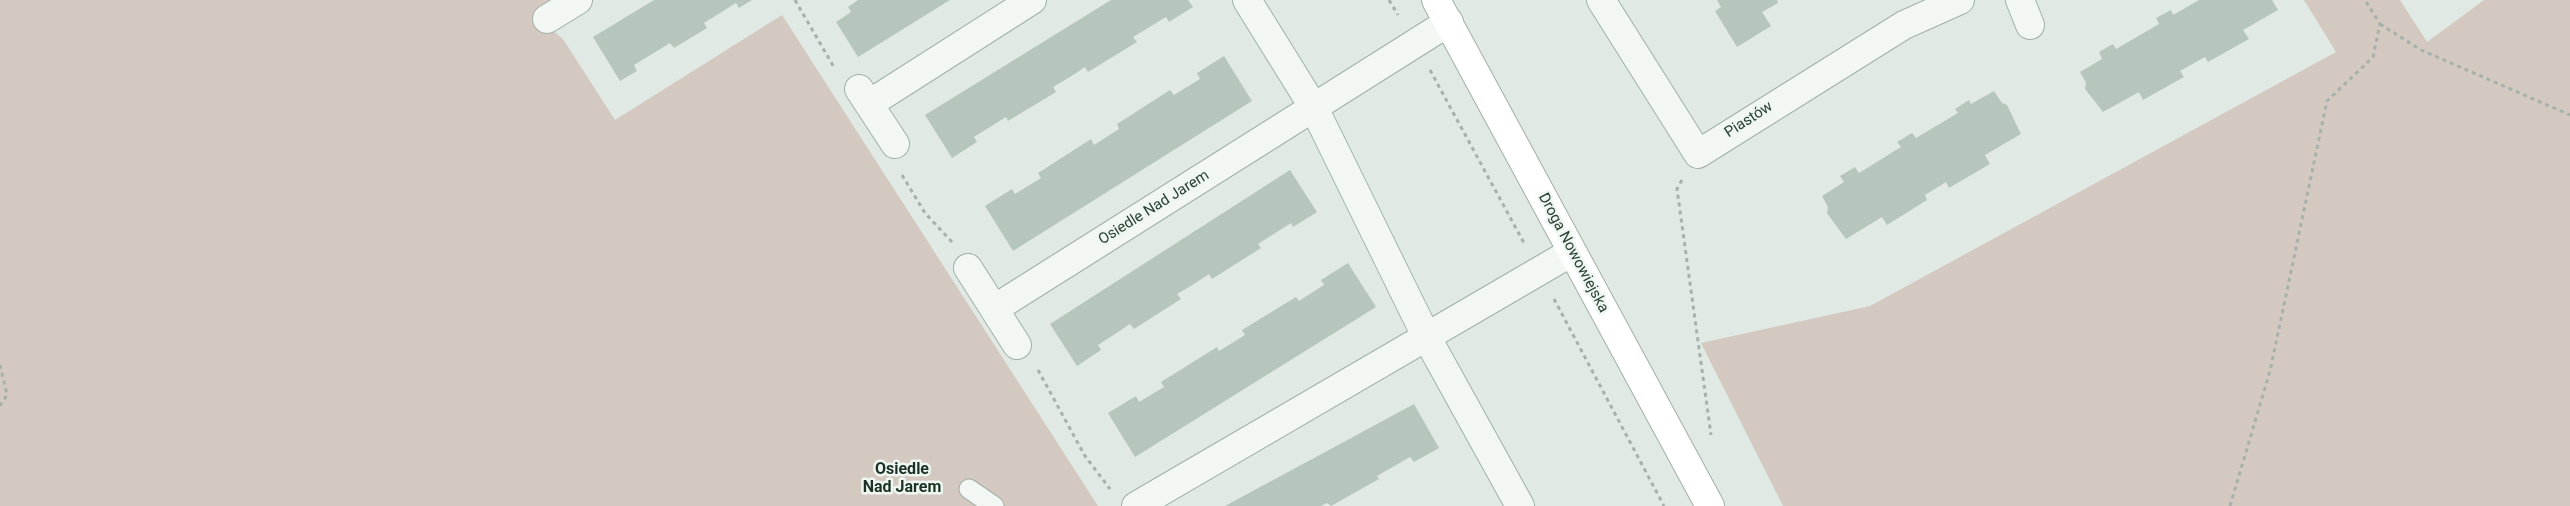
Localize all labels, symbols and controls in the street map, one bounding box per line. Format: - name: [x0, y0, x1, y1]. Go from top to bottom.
- street label: Piastów: [1722, 98, 1776, 142]
- street label: Osiedle Nad Jarem: [1095, 167, 1213, 249]
- street label: Droga Nowowiejska: [1534, 190, 1612, 316]
- district label: Osiedle Nad Jarem: [863, 460, 941, 498]

